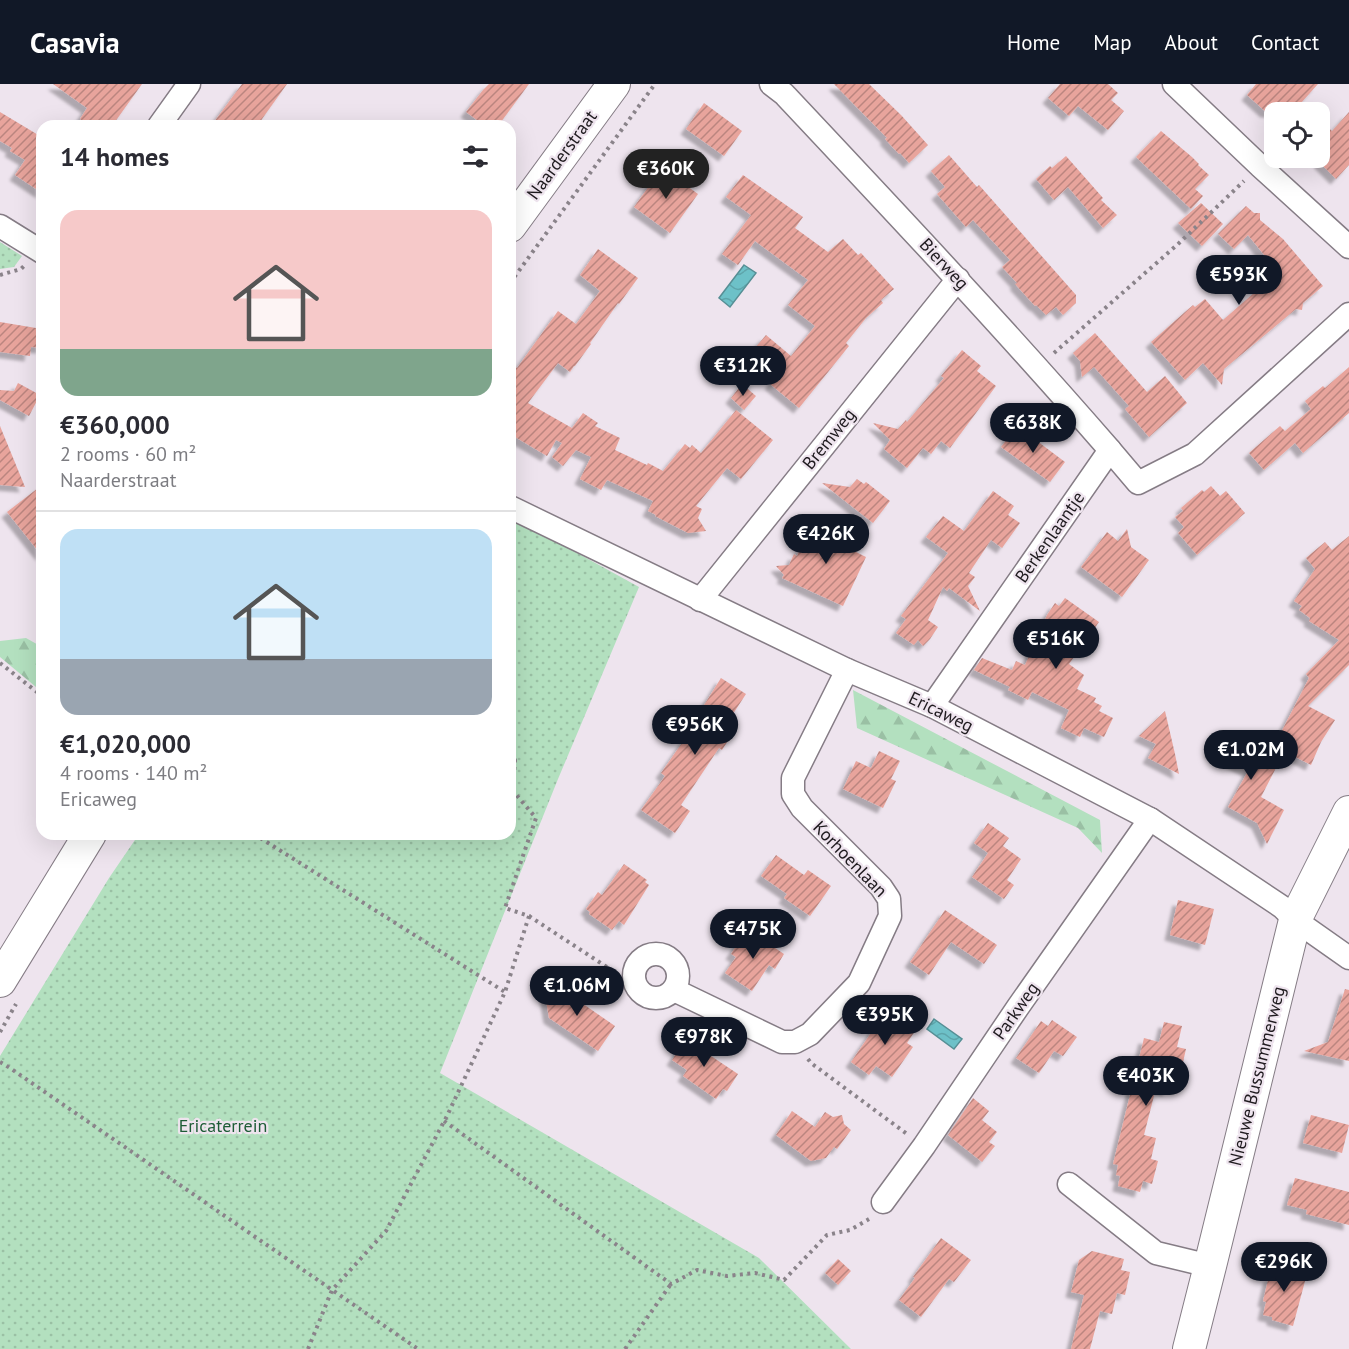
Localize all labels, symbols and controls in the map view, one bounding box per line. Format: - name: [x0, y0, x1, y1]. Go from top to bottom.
- text: Casavia: [30, 24, 120, 61]
- text: Home: [1007, 29, 1060, 56]
- text: Map: [1093, 29, 1132, 56]
- text: About: [1165, 29, 1218, 56]
- text: Contact: [1251, 29, 1319, 56]
- map controls: [1264, 102, 1330, 168]
- button: locate: [1264, 102, 1330, 168]
- street label: Naarderstraat: [521, 106, 602, 204]
- text: 14 homes: [60, 140, 169, 173]
- icon: filters: [459, 140, 492, 173]
- pin: €360K: [624, 149, 708, 200]
- text: €360K: [637, 155, 695, 181]
- street label: Bierweg: [915, 233, 974, 294]
- icon: home: [222, 249, 330, 357]
- pin: €593K: [1197, 255, 1281, 306]
- text: €593K: [1210, 261, 1268, 287]
- pin: €312K: [701, 346, 785, 397]
- text: €312K: [714, 352, 772, 378]
- street label: Bremweg: [797, 403, 860, 474]
- pin: €638K: [991, 403, 1075, 454]
- text: €360,000: [60, 408, 170, 441]
- text: €638K: [1004, 409, 1062, 435]
- text: 2 rooms · 60 m²: [60, 441, 196, 467]
- text: Naarderstraat: [60, 467, 176, 493]
- street label: Berkenlaantje: [1010, 487, 1089, 587]
- pin: €426K: [784, 514, 868, 565]
- text: €426K: [797, 520, 855, 546]
- icon: home: [222, 568, 330, 676]
- pin: €516K: [1014, 619, 1098, 670]
- text: €516K: [1027, 625, 1085, 651]
- street label: Ericaweg: [905, 686, 977, 737]
- pin: €956K: [653, 705, 737, 756]
- text: €956K: [666, 711, 724, 737]
- text: €1,020,000: [60, 727, 191, 760]
- pin: €1.02M: [1202, 730, 1300, 781]
- text: €1.02M: [1218, 736, 1284, 762]
- text: 4 rooms · 140 m²: [60, 760, 207, 786]
- text: Ericaweg: [60, 786, 137, 812]
- street label: Korhoenlaan: [808, 816, 892, 902]
- pin: €475K: [711, 909, 795, 960]
- text: €475K: [724, 915, 782, 941]
- pin: €1.06M: [528, 966, 626, 1017]
- text: €1.06M: [544, 972, 610, 998]
- street label: Parkweg: [988, 978, 1044, 1044]
- street label: Nieuwe Bussummerweg: [1223, 984, 1290, 1168]
- pin: €395K: [843, 995, 927, 1046]
- text: €395K: [856, 1001, 914, 1027]
- pin: €978K: [662, 1017, 746, 1068]
- text: €978K: [675, 1023, 733, 1049]
- pin: €403K: [1104, 1056, 1188, 1107]
- text: €403K: [1117, 1062, 1175, 1088]
- park label: Ericaterrein: [179, 1114, 267, 1137]
- pin: €296K: [1242, 1242, 1326, 1293]
- text: €296K: [1255, 1248, 1313, 1274]

